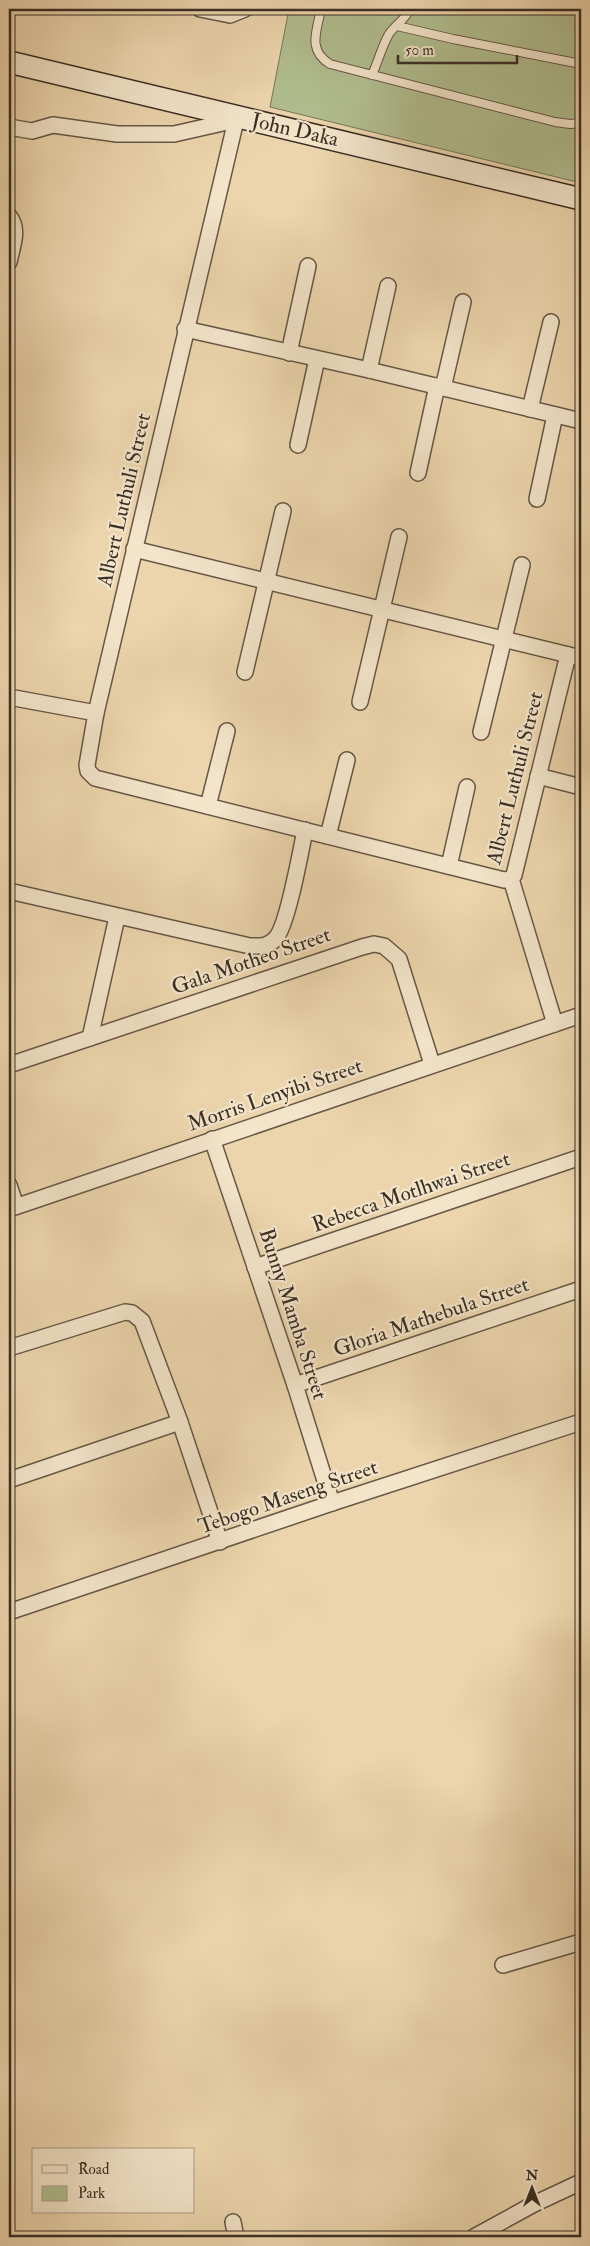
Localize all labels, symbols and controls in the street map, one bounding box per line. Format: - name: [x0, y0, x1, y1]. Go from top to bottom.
- scale bar: [398, 32, 516, 64]
- text: 50 m: [405, 41, 434, 60]
- street label: John Daka: [248, 107, 342, 153]
- street label: Albert Luthuli Street: [91, 410, 157, 590]
- street label: Albert Luthuli Street: [480, 689, 550, 868]
- street label: Gala Motheo Street: [168, 921, 334, 1001]
- street label: Morris Lenyibi Street: [184, 1052, 366, 1138]
- street label: Rebecca Motlhwai Street: [308, 1145, 514, 1239]
- street label: Bunny Mamba Street: [253, 1225, 334, 1403]
- street label: Gloria Mathebula Street: [330, 1271, 533, 1363]
- street label: Tebogo Maseng Street: [195, 1454, 381, 1540]
- legend: [32, 2148, 195, 2214]
- text: Road: [78, 2160, 110, 2179]
- north arrow: [508, 2164, 558, 2214]
- text: N: [525, 2167, 539, 2184]
- text: Park: [78, 2184, 105, 2203]

